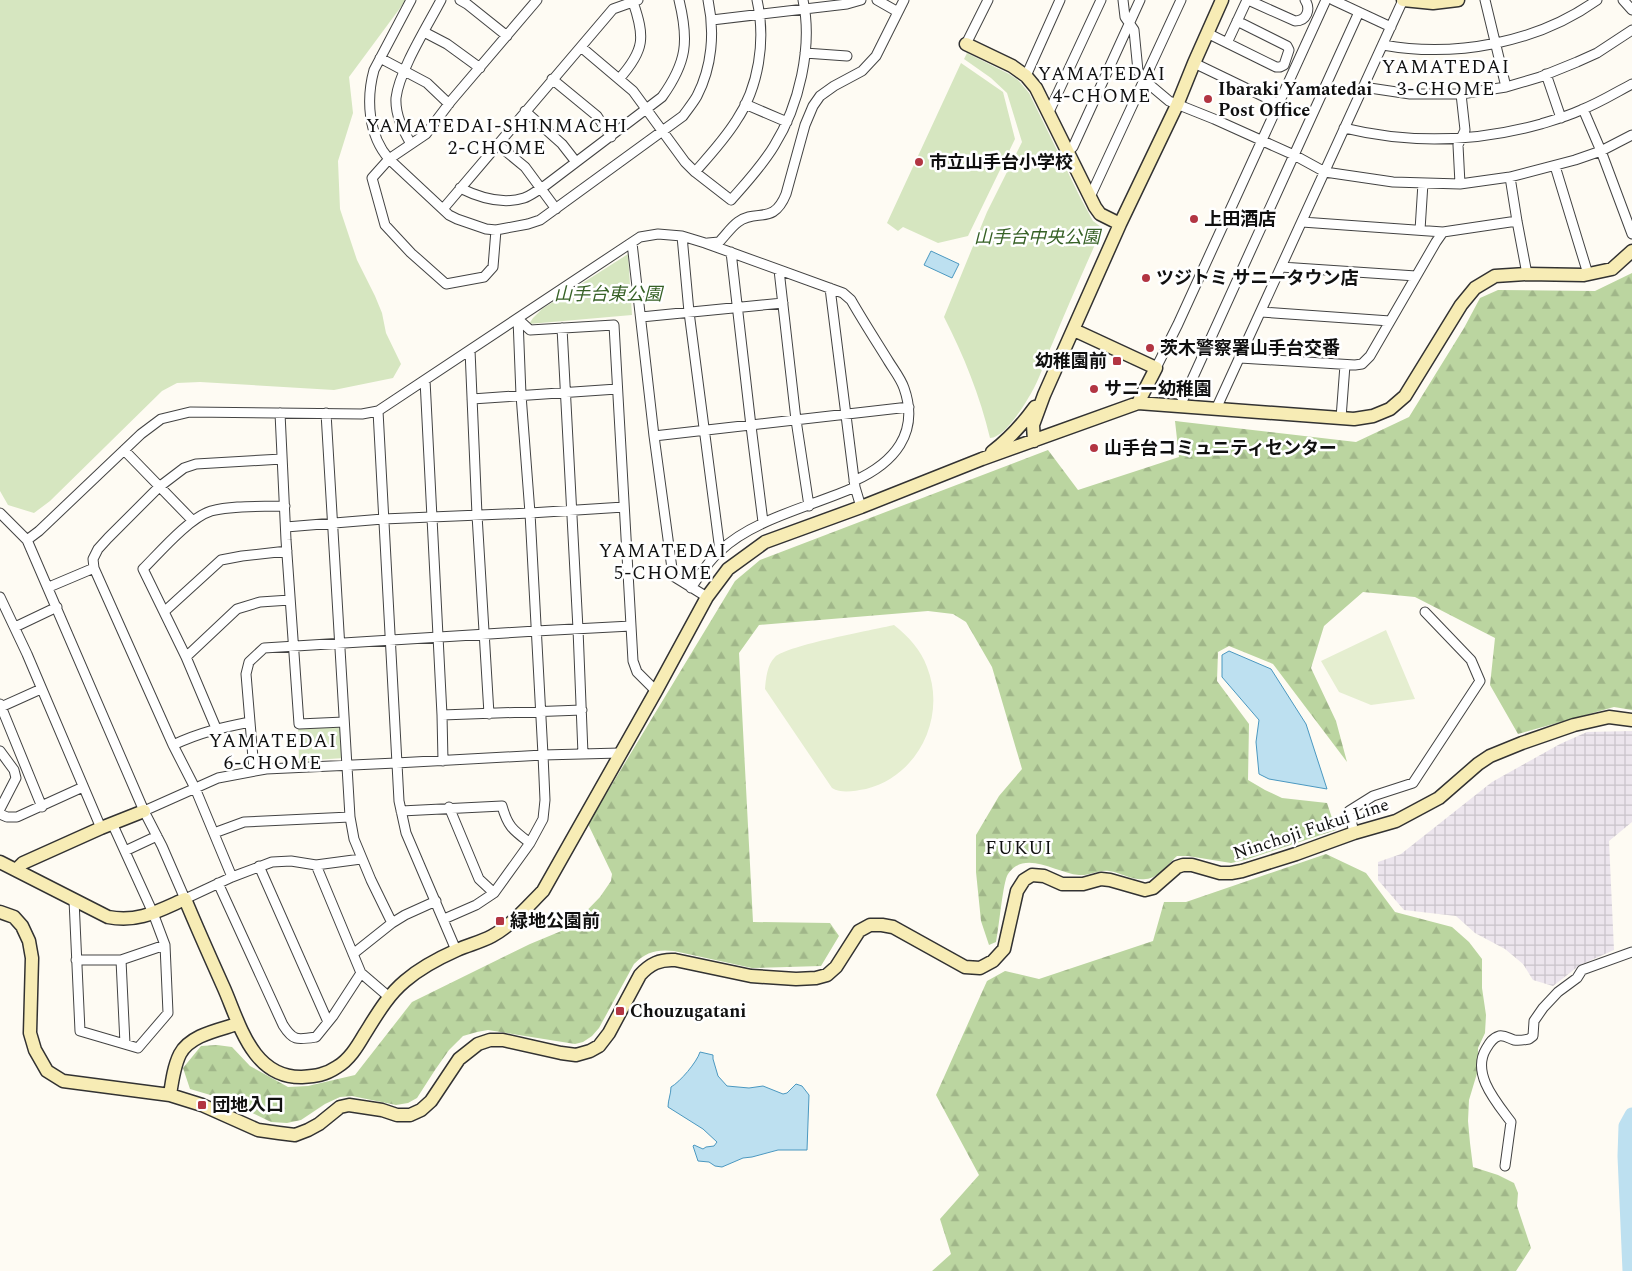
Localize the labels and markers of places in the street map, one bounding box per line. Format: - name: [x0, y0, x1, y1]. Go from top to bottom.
- place label: Ibaraki Yamatedai Post Office: [1218, 76, 1372, 124]
- marker: Ibaraki Yamatedai Post Office: [1202, 93, 1214, 105]
- place label: 市立山手台小学校: [929, 149, 1073, 176]
- marker: 市立山手台小学校: [913, 156, 925, 168]
- place label: 上田酒店: [1204, 206, 1276, 233]
- marker: 上田酒店: [1188, 213, 1200, 225]
- place label: ツジトミ サニータウン店: [1156, 265, 1359, 292]
- marker: ツジトミ サニータウン店: [1140, 272, 1152, 284]
- place label: 茨木警察署山手台交番: [1160, 335, 1340, 362]
- marker: 茨木警察署山手台交番: [1144, 342, 1156, 354]
- place label: 幼稚園前: [1035, 348, 1107, 375]
- marker: 幼稚園前: [1111, 355, 1123, 367]
- place label: サニー幼稚園: [1104, 376, 1212, 403]
- marker: サニー幼稚園: [1088, 383, 1100, 395]
- place label: 山手台コミュニティセンター: [1104, 435, 1337, 462]
- marker: 山手台コミュニティセンター: [1088, 442, 1100, 454]
- place label: 緑地公園前: [510, 908, 600, 935]
- marker: 緑地公園前: [494, 915, 506, 927]
- place label: Chouzugatani: [630, 998, 746, 1025]
- marker: Chouzugatani: [614, 1005, 626, 1017]
- place label: 団地入口: [212, 1092, 284, 1119]
- marker: 団地入口: [196, 1099, 208, 1111]

